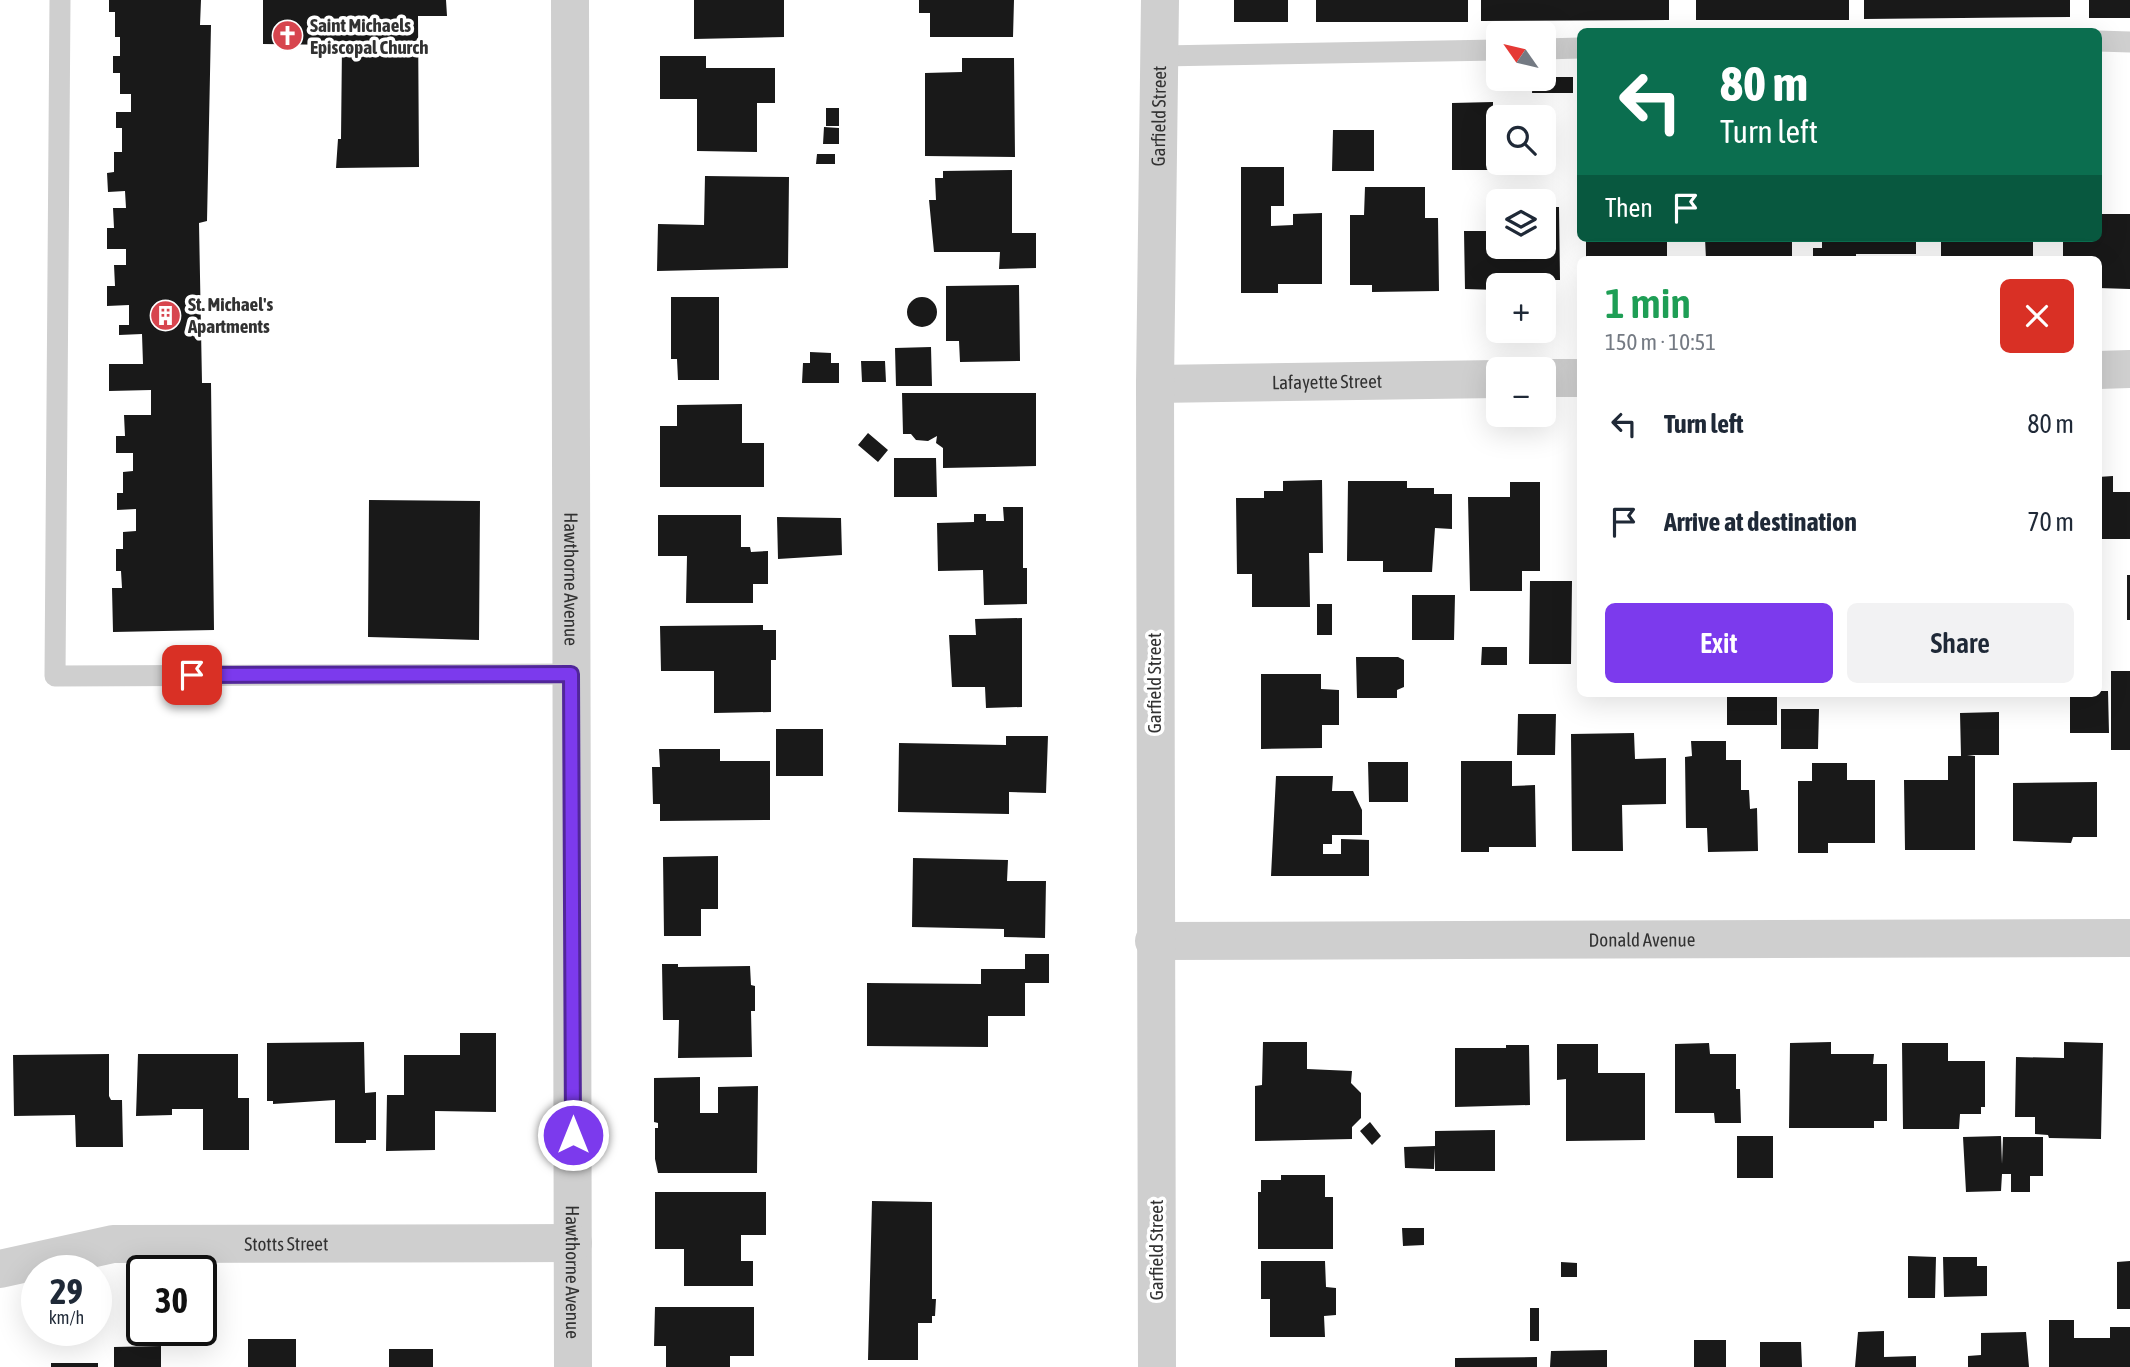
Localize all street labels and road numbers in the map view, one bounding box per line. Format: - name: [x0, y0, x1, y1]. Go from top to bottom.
- street label: Garfield Street: [1147, 65, 1170, 167]
- street label: Lafayette Street: [1272, 370, 1382, 393]
- street label: Hawthorne Avenue: [560, 512, 582, 646]
- street label: Garfield Street: [1143, 633, 1165, 733]
- street label: Donald Avenue: [1589, 928, 1695, 951]
- street label: Garfield Street: [1145, 1200, 1167, 1300]
- street label: Hawthorne Avenue: [562, 1205, 584, 1339]
- street label: Stotts Street: [244, 1233, 328, 1255]

